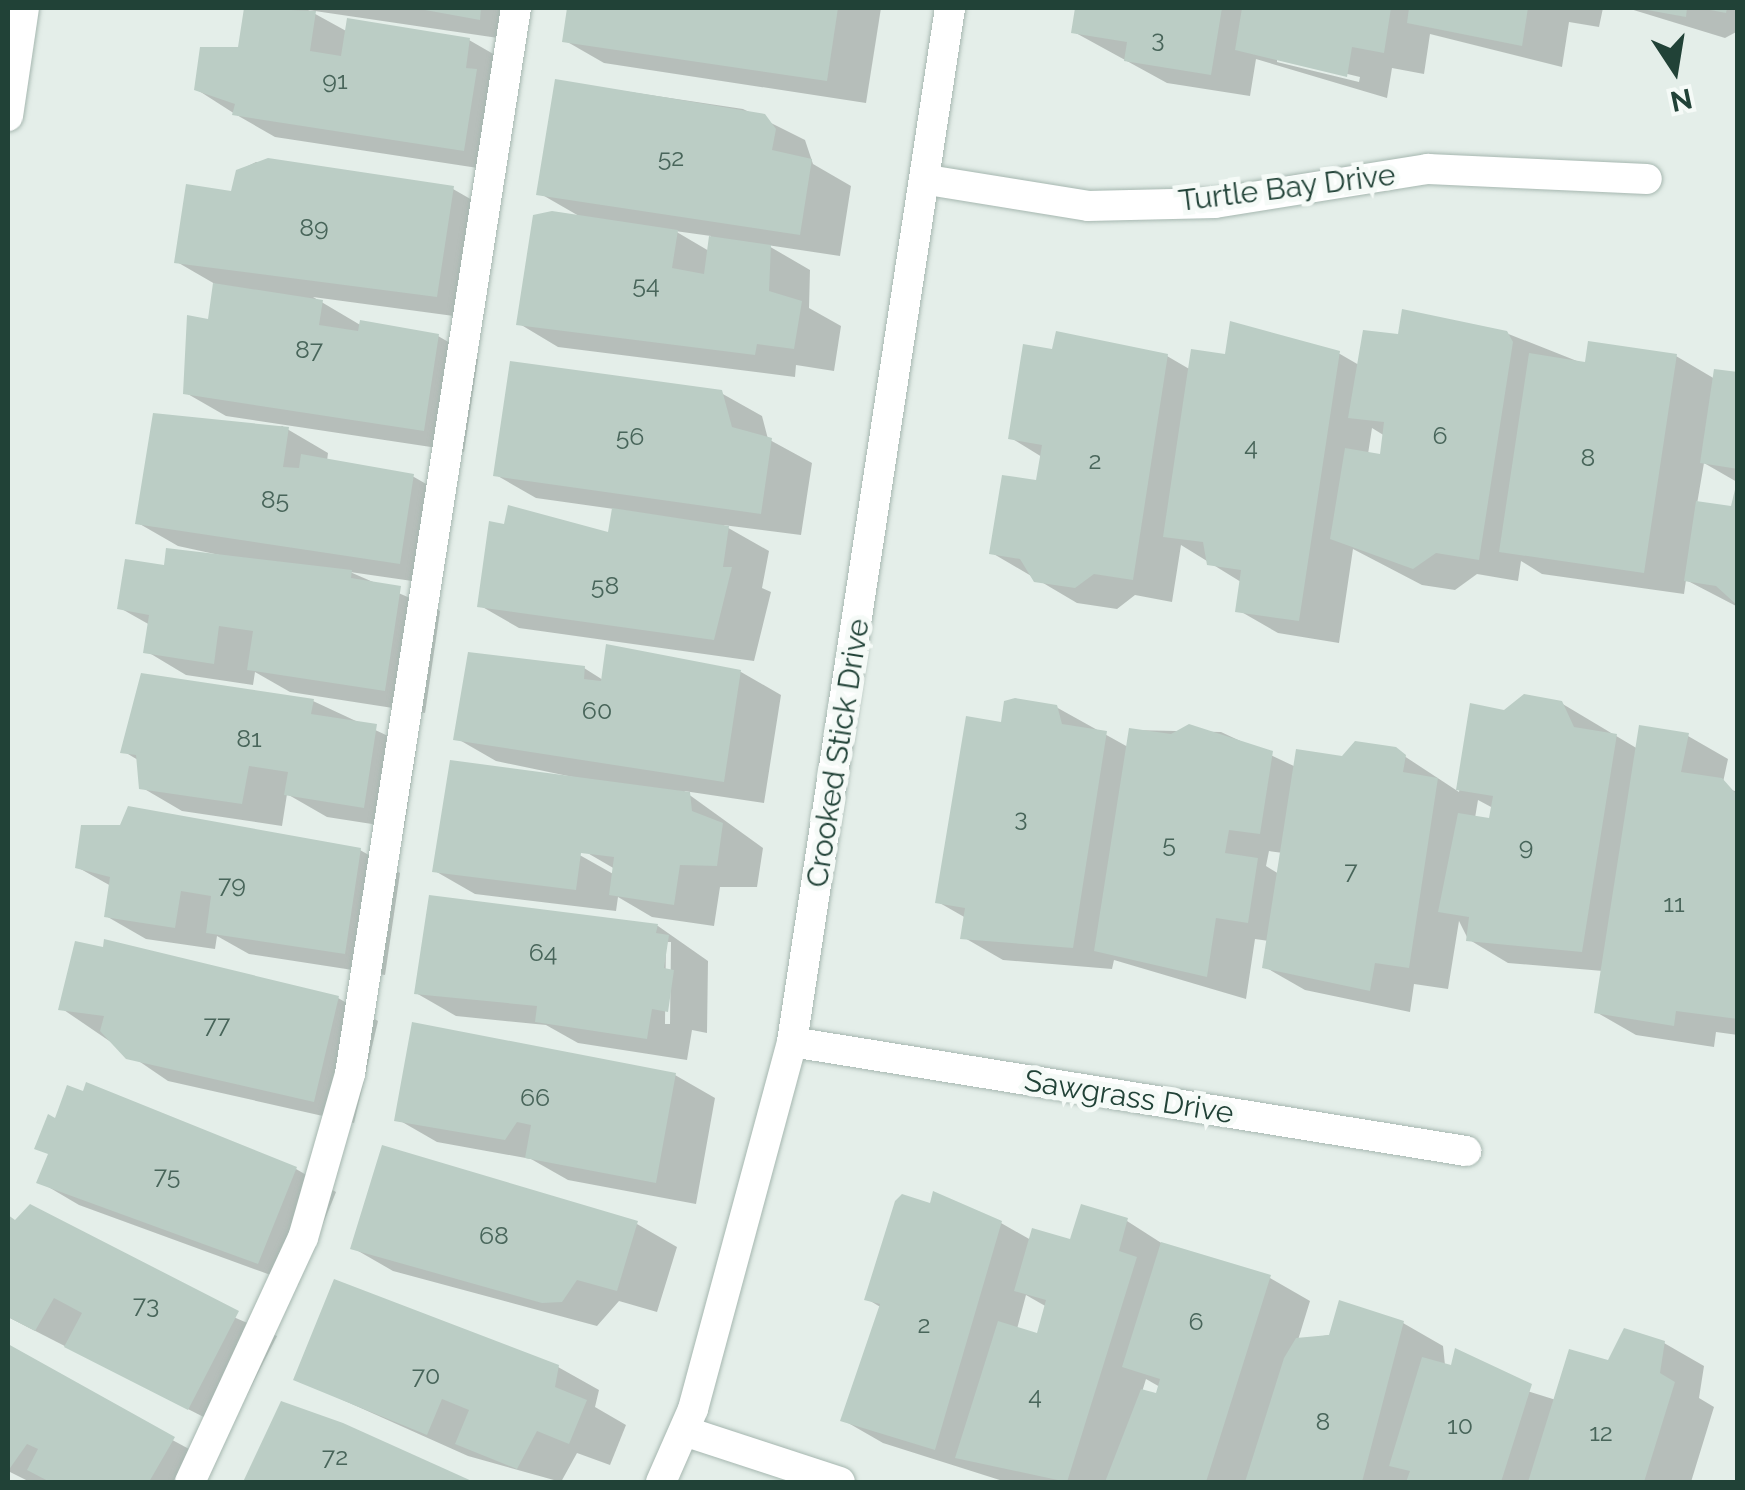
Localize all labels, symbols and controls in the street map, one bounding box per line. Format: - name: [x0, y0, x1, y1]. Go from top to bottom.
- north arrow: [1625, 20, 1725, 120]
- house number: 3: [1151, 23, 1165, 53]
- house number: 91: [322, 65, 348, 95]
- text: N: [1667, 81, 1695, 118]
- house number: 52: [658, 142, 684, 172]
- street label: Turtle Bay Drive: [1176, 157, 1398, 219]
- house number: 89: [299, 212, 329, 242]
- house number: 54: [632, 269, 660, 299]
- house number: 87: [295, 334, 323, 364]
- house number: 6: [1432, 420, 1448, 450]
- house number: 56: [616, 421, 644, 451]
- house number: 4: [1244, 431, 1258, 461]
- house number: 8: [1581, 442, 1595, 472]
- house number: 2: [1088, 445, 1102, 475]
- house number: 85: [261, 484, 289, 514]
- house number: 58: [591, 570, 619, 600]
- street label: Crooked Stick Drive: [799, 616, 877, 890]
- house number: 60: [582, 695, 612, 725]
- house number: 81: [236, 723, 262, 753]
- house number: 3: [1014, 802, 1028, 832]
- house number: 5: [1162, 828, 1176, 858]
- house number: 9: [1519, 831, 1533, 861]
- house number: 7: [1344, 855, 1358, 885]
- house number: 79: [218, 869, 246, 899]
- house number: 11: [1663, 888, 1685, 918]
- house number: 64: [529, 937, 557, 967]
- house number: 77: [204, 1009, 230, 1039]
- street label: Sawgrass Drive: [1022, 1063, 1236, 1131]
- house number: 66: [520, 1082, 550, 1112]
- house number: 75: [154, 1160, 180, 1190]
- house number: 68: [479, 1220, 509, 1250]
- house number: 73: [133, 1289, 159, 1319]
- house number: 6: [1188, 1306, 1204, 1336]
- house number: 2: [917, 1309, 931, 1339]
- house number: 70: [412, 1360, 440, 1390]
- house number: 4: [1028, 1380, 1042, 1410]
- house number: 8: [1316, 1406, 1330, 1436]
- house number: 10: [1447, 1410, 1473, 1440]
- house number: 12: [1589, 1417, 1613, 1447]
- house number: 72: [322, 1441, 348, 1471]

